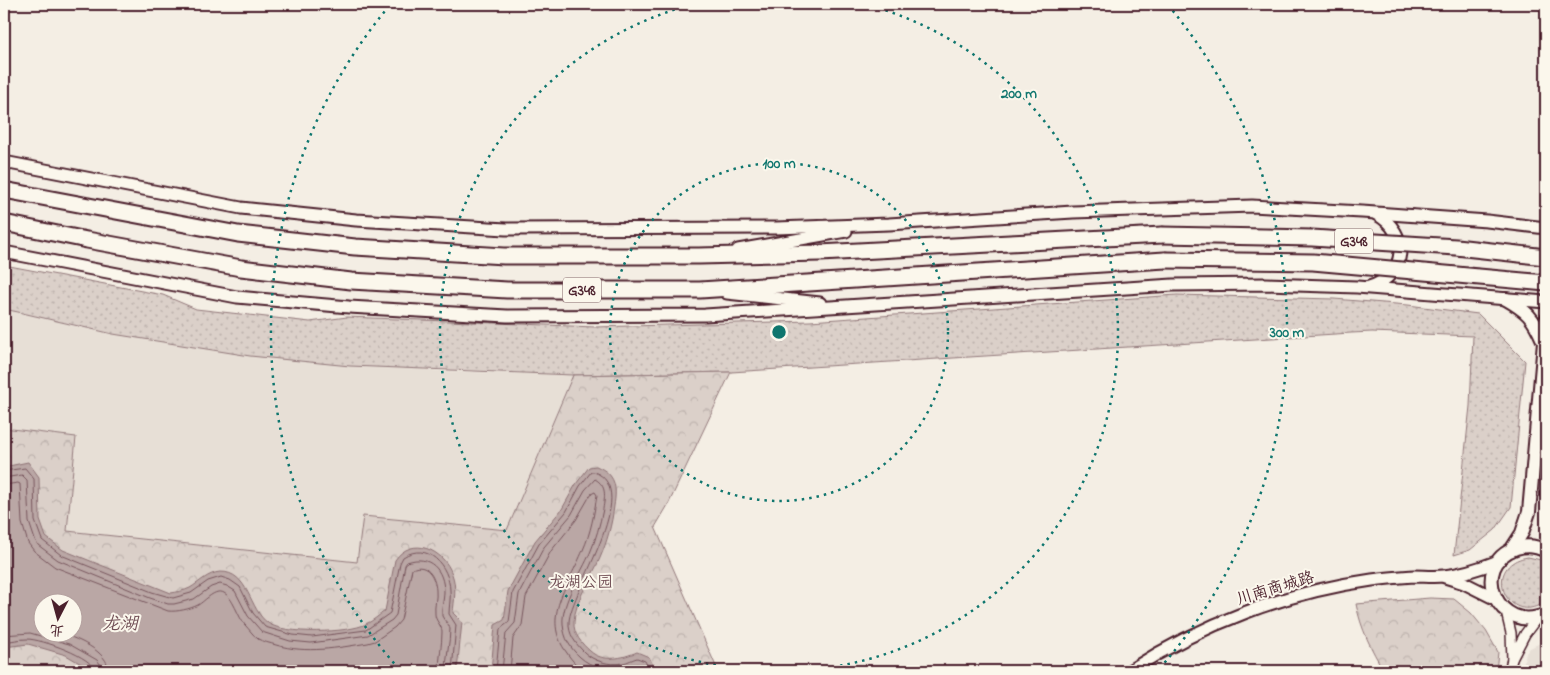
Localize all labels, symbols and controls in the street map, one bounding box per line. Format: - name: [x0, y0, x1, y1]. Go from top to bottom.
- text: 200 m: [1000, 83, 1037, 105]
- text: 100 m: [762, 153, 796, 175]
- road number: G348: [1335, 228, 1373, 254]
- road number: G348: [563, 278, 601, 302]
- text: 300 m: [1269, 322, 1305, 344]
- centre of rings: [770, 323, 788, 341]
- street label: 川南商城路: [1234, 566, 1317, 612]
- park label: 龙湖公园: [549, 571, 613, 595]
- north arrow: [32, 592, 82, 642]
- water label: 龙湖: [102, 612, 140, 638]
- text: 北: [49, 618, 65, 641]

